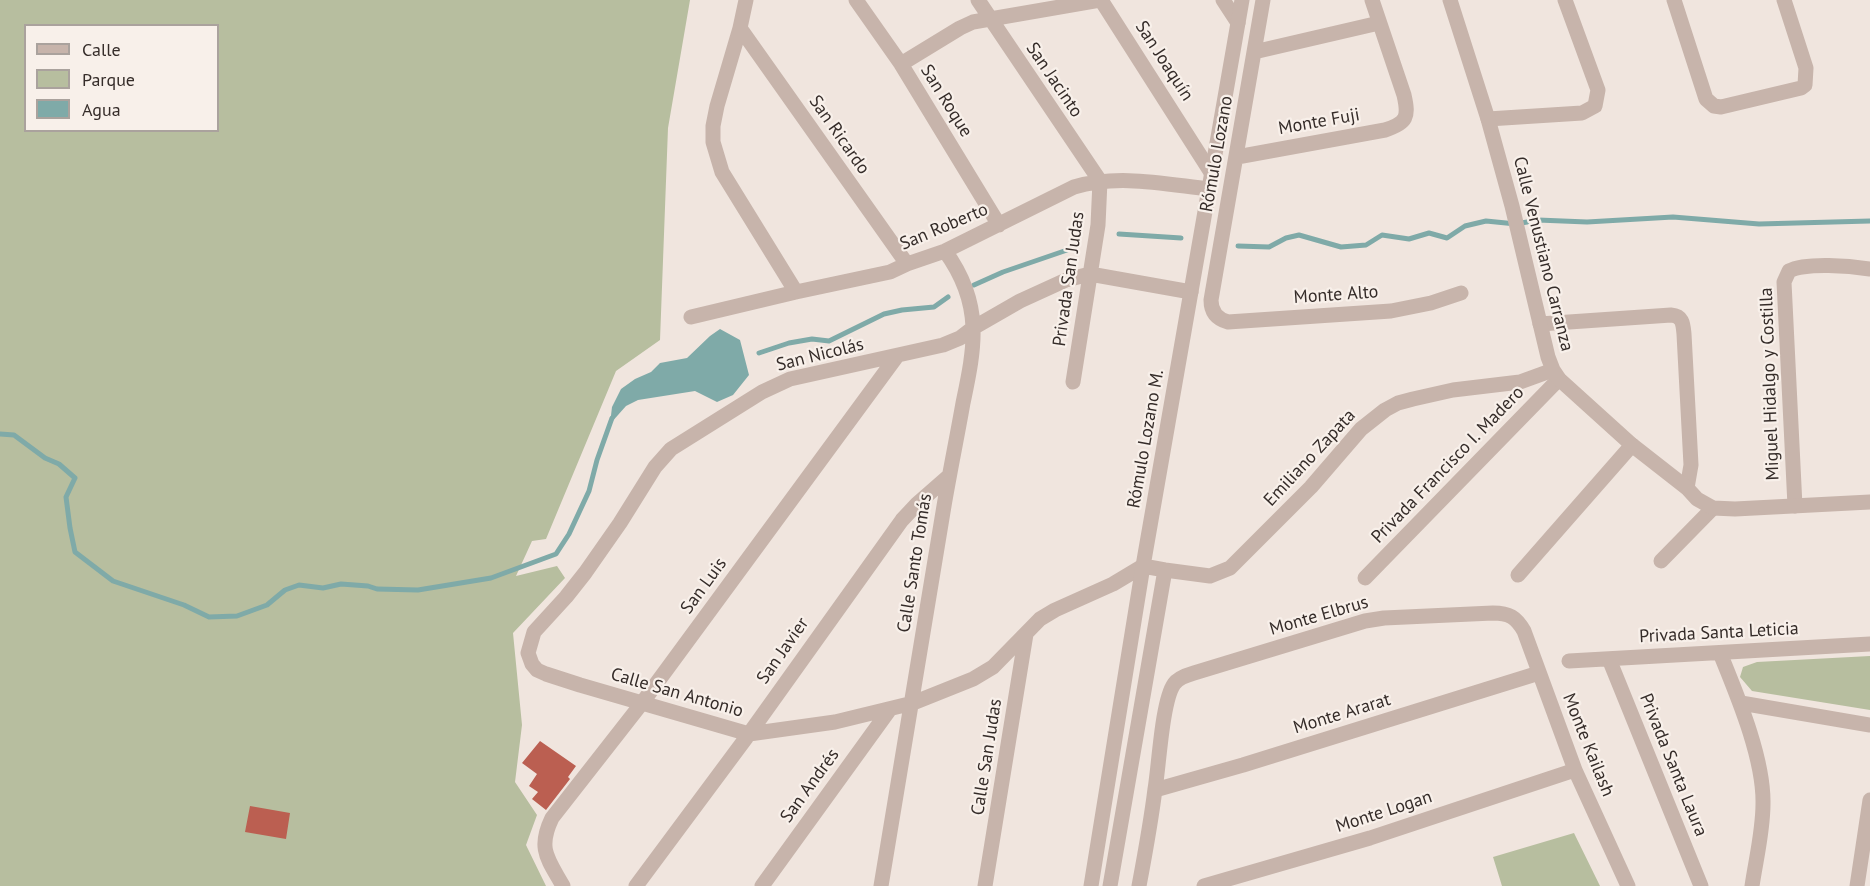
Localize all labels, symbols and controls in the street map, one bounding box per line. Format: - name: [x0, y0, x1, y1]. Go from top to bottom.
- street label: San Joaquín: [1130, 17, 1198, 105]
- legend: [24, 24, 219, 132]
- text: Calle: [82, 38, 121, 61]
- street label: San Jacinto: [1021, 38, 1087, 122]
- street label: San Roque: [915, 61, 977, 141]
- text: Parque: [82, 68, 135, 91]
- street label: San Ricardo: [804, 91, 874, 179]
- street label: Rómulo Lozano: [1196, 94, 1238, 214]
- text: Agua: [82, 98, 121, 121]
- street label: Monte Fuji: [1277, 104, 1361, 140]
- street label: Calle Venustiano Carranza: [1508, 154, 1578, 354]
- street label: San Roberto: [897, 199, 991, 255]
- street label: Privada San Judas: [1049, 210, 1089, 348]
- street label: Monte Alto: [1293, 281, 1379, 309]
- street label: Miguel Hidalgo y Costilla: [1756, 287, 1784, 481]
- street label: San Nicolás: [774, 334, 866, 376]
- street label: Rómulo Lozano M.: [1123, 368, 1169, 510]
- street label: Privada Francisco I. Madero: [1367, 382, 1529, 548]
- street label: Emiliano Zapata: [1260, 405, 1360, 511]
- street label: Calle Santo Tomás: [893, 492, 937, 634]
- street label: San Luis: [676, 554, 732, 618]
- street label: Monte Elbrus: [1267, 592, 1371, 640]
- street label: San Javier: [752, 614, 814, 688]
- street label: Privada Santa Leticia: [1639, 618, 1799, 648]
- street label: Calle San Antonio: [608, 664, 746, 722]
- street label: Monte Ararat: [1291, 689, 1393, 739]
- street label: Monte Kailash: [1557, 690, 1619, 800]
- street label: Privada Santa Laura: [1634, 690, 1712, 840]
- street label: Calle San Judas: [967, 697, 1007, 817]
- street label: San Andrés: [776, 745, 844, 827]
- street label: Monte Logan: [1333, 786, 1435, 838]

